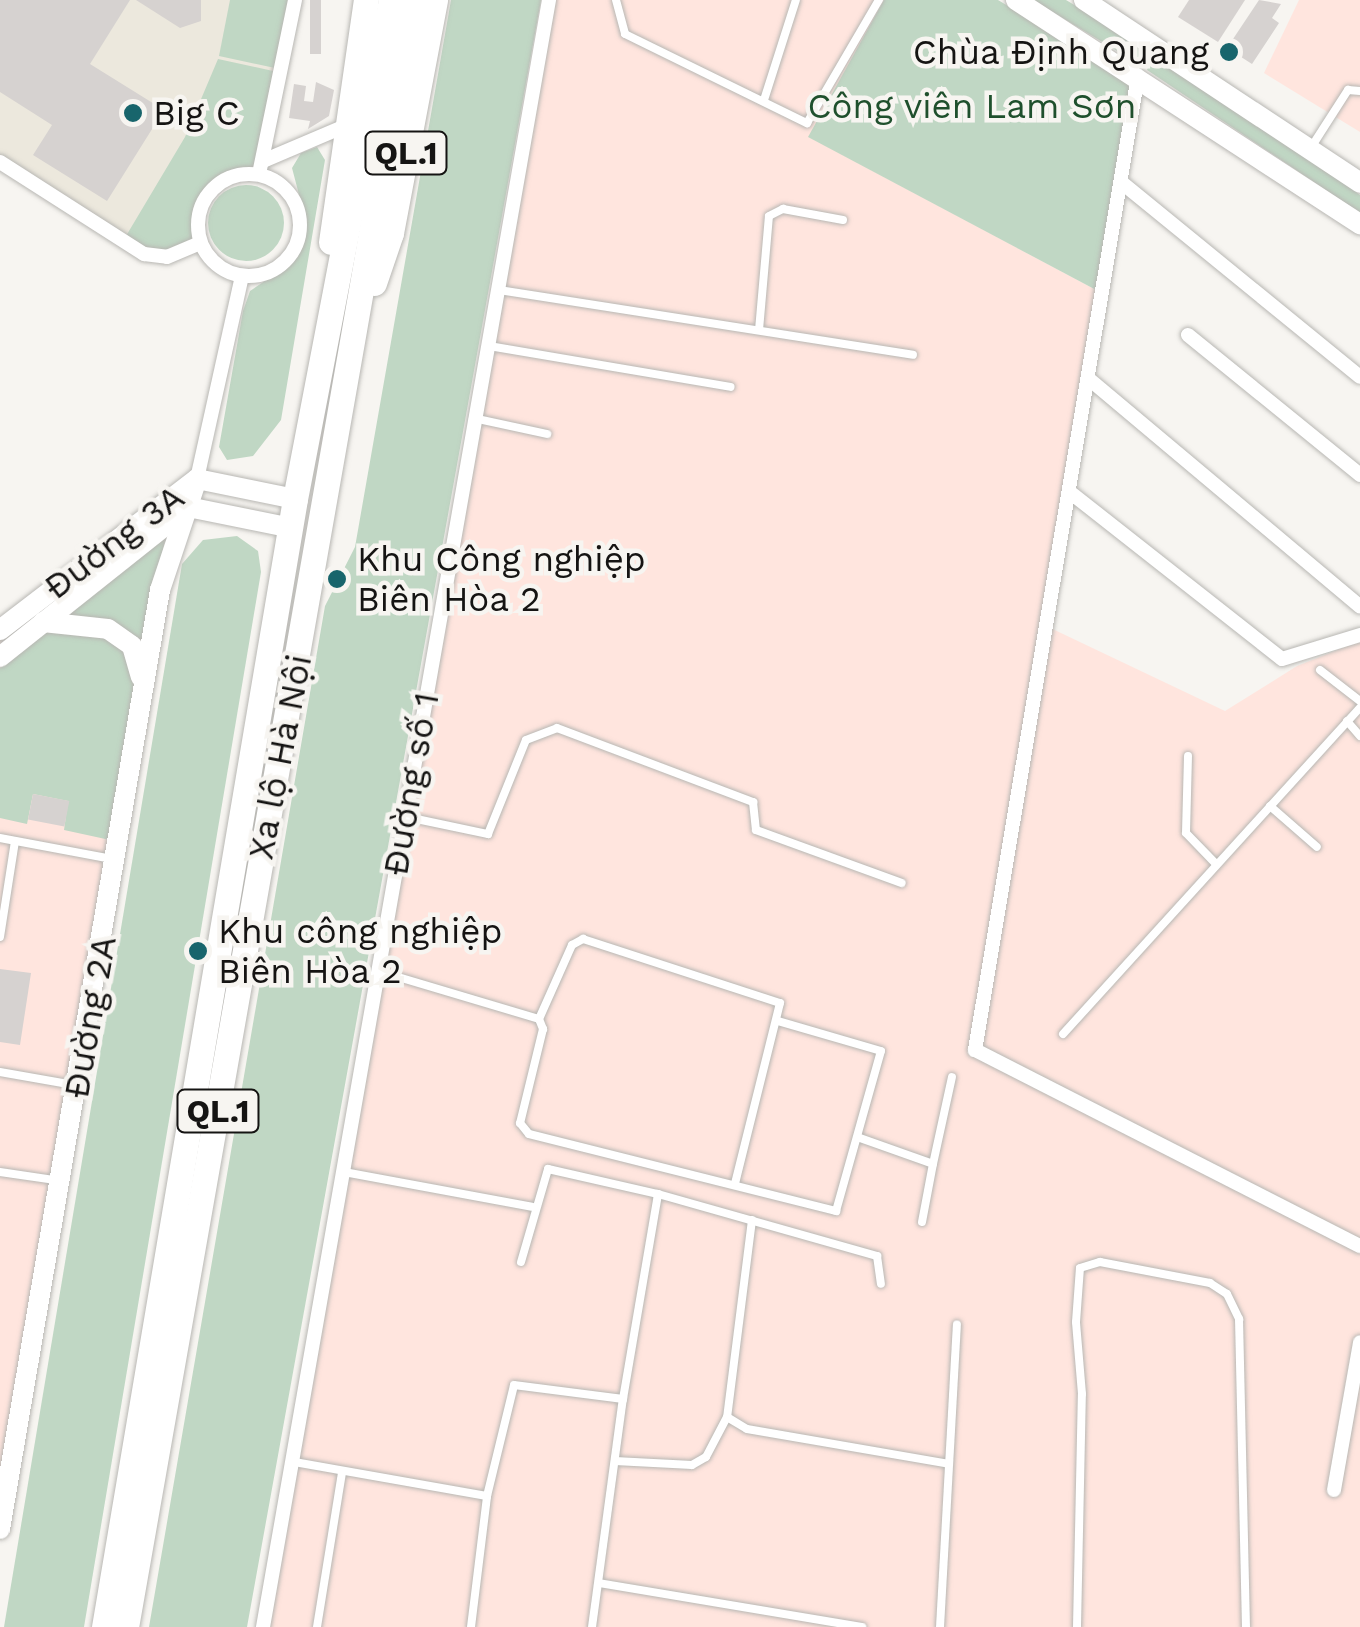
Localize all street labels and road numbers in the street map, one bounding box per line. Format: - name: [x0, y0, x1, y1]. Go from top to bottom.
- road number: QL.1: [364, 126, 448, 180]
- street label: Đường 3A: [36, 476, 192, 608]
- street label: Xa lộ Hà Nội: [239, 650, 321, 864]
- street label: Đường số 1: [374, 689, 448, 879]
- street label: Đường 2A: [55, 933, 125, 1101]
- road number: QL.1: [176, 1084, 260, 1138]

